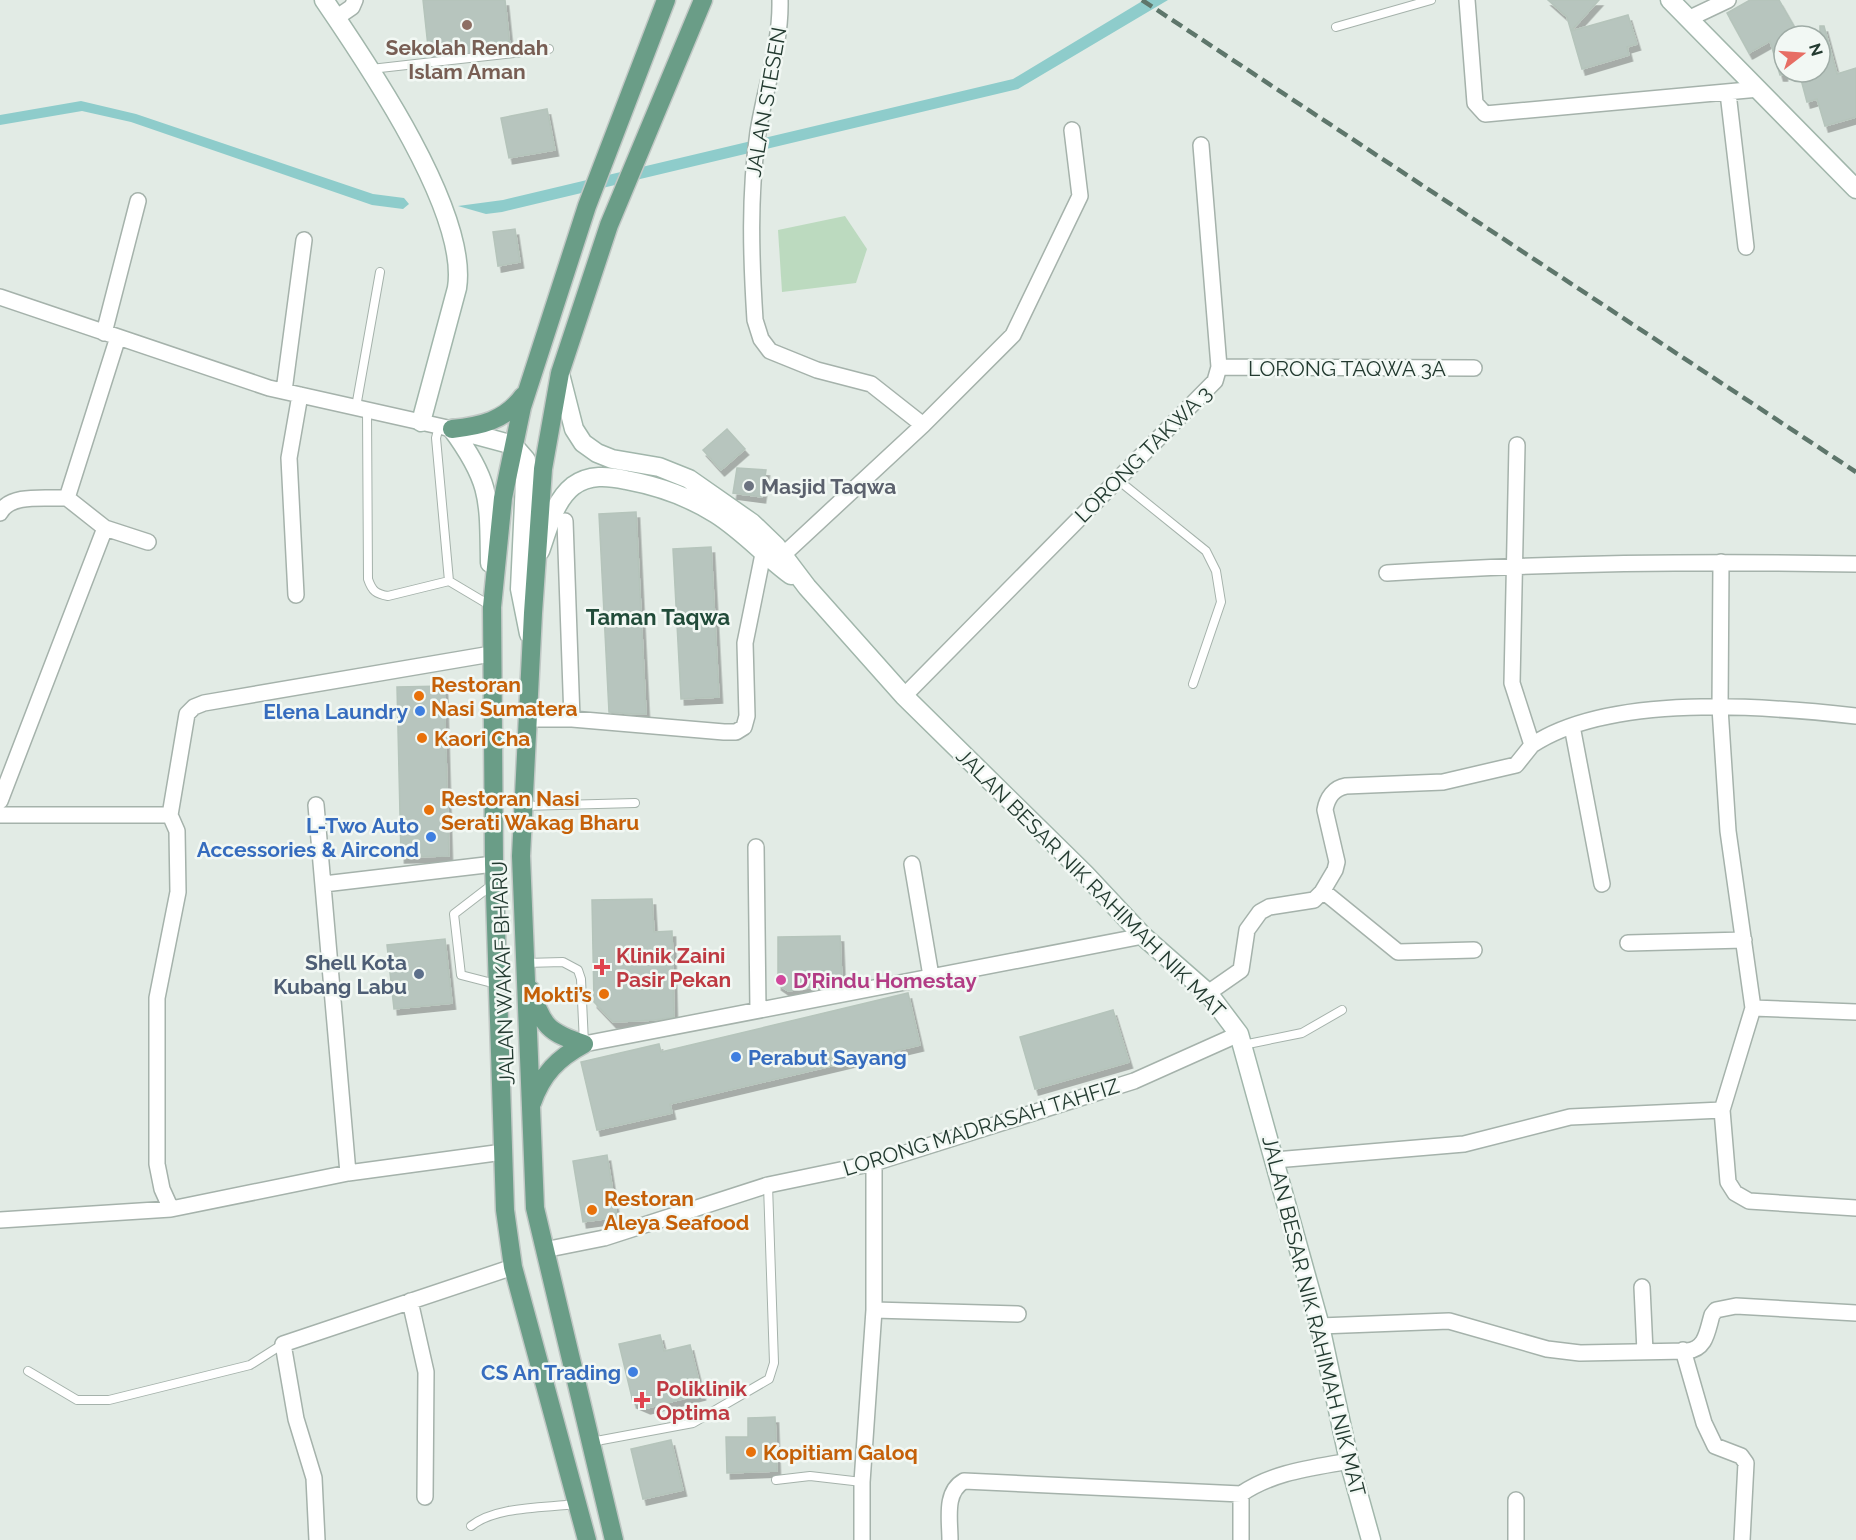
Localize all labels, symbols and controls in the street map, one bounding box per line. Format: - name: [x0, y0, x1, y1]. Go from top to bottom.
- marker: Sekolah Rendah Islam Aman: [460, 18, 474, 32]
- north arrow: [1772, 24, 1832, 84]
- street label: JALAN STESEN: [740, 25, 792, 179]
- place label: Sekolah Rendah Islam Aman: [386, 35, 548, 84]
- text: N: [1805, 41, 1827, 58]
- street label: LORONG TAQWA 3A: [1248, 356, 1446, 381]
- street label: LORONG TAKWA 3: [1070, 381, 1216, 527]
- place label: Masjid Taqwa: [761, 474, 896, 499]
- marker: Masjid Taqwa: [742, 479, 756, 493]
- district label: Taman Taqwa: [586, 604, 730, 630]
- place label: Restoran Nasi Sumatera: [431, 672, 578, 721]
- marker: Restoran Nasi Sumatera: [412, 689, 426, 703]
- place label: Elena Laundry: [263, 699, 408, 724]
- marker: Elena Laundry: [413, 704, 427, 718]
- place label: Kaori Cha: [434, 726, 530, 751]
- marker: Kaori Cha: [415, 731, 429, 745]
- street label: JALAN BESAR NIK RAHIMAH NIK MAT: [951, 743, 1231, 1023]
- place label: Restoran Nasi Serati Wakag Bharu: [441, 786, 639, 835]
- marker: Restoran Nasi Serati Wakag Bharu: [422, 803, 436, 817]
- place label: L-Two Auto Accessories & Aircond: [197, 813, 419, 862]
- marker: L-Two Auto Accessories & Aircond: [424, 830, 438, 844]
- street label: JALAN WAKAF BHARU: [487, 860, 519, 1086]
- place label: Klinik Zaini Pasir Pekan: [616, 943, 731, 992]
- place label: Shell Kota Kubang Labu: [273, 950, 407, 999]
- marker: Klinik Zaini Pasir Pekan: [593, 958, 611, 976]
- marker: Shell Kota Kubang Labu: [412, 967, 426, 981]
- place label: D’Rindu Homestay: [793, 968, 977, 993]
- marker: D’Rindu Homestay: [774, 973, 788, 987]
- place label: Mokti’s: [523, 982, 592, 1007]
- marker: Mokti’s: [597, 987, 611, 1001]
- place label: Perabut Sayang: [748, 1045, 907, 1070]
- marker: Perabut Sayang: [729, 1050, 743, 1064]
- street label: LORONG MADRASAH TAHFIZ: [840, 1073, 1122, 1181]
- street label: JALAN BESAR NIK RAHIMAH NIK MAT: [1257, 1133, 1371, 1499]
- place label: Restoran Aleya Seafood: [604, 1186, 749, 1235]
- marker: Restoran Aleya Seafood: [585, 1203, 599, 1217]
- place label: CS An Trading: [481, 1360, 621, 1385]
- marker: CS An Trading: [626, 1365, 640, 1379]
- place label: Poliklinik Optima: [656, 1376, 747, 1425]
- marker: Poliklinik Optima: [633, 1391, 651, 1409]
- place label: Kopitiam Galoq: [763, 1440, 918, 1465]
- marker: Kopitiam Galoq: [744, 1445, 758, 1459]

